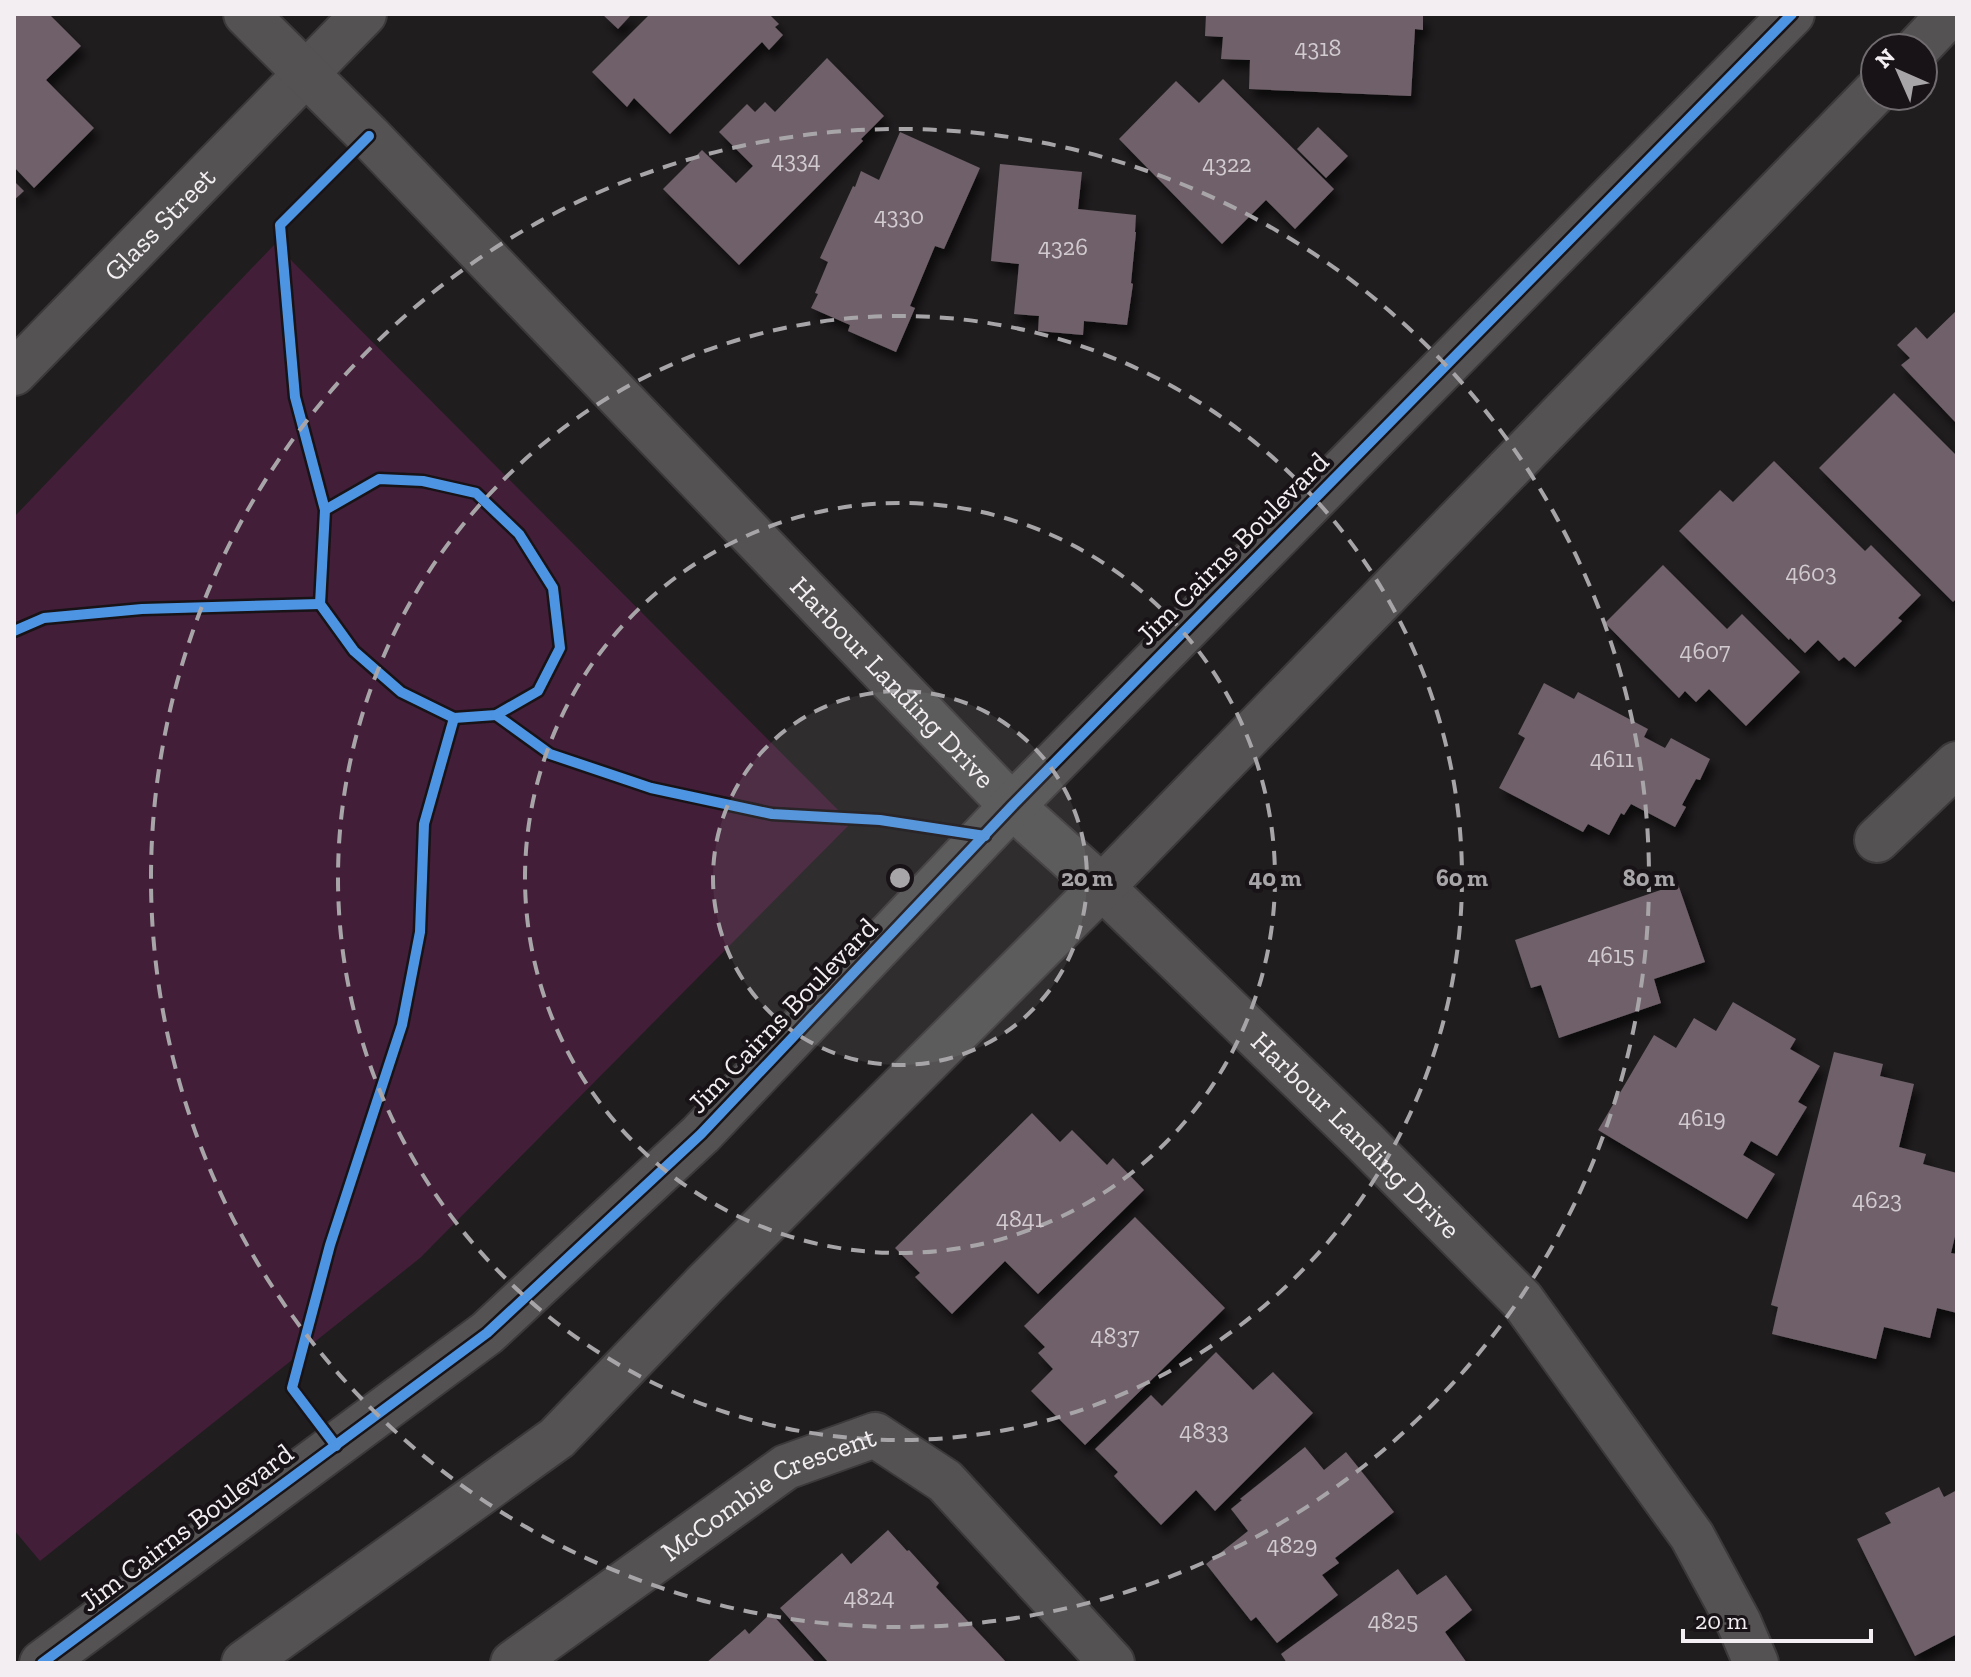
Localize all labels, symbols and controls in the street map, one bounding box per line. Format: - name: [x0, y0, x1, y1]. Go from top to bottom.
- north arrow: [1859, 32, 1939, 112]
- house number: 4318: [1295, 33, 1341, 62]
- text: N: [1870, 43, 1901, 74]
- house number: 4334: [771, 145, 821, 174]
- house number: 4322: [1202, 149, 1252, 178]
- street label: Glass Street: [97, 161, 222, 288]
- house number: 4330: [874, 201, 924, 230]
- house number: 4326: [1038, 232, 1088, 261]
- street label: Jim Cairns Boulevard: [1129, 445, 1335, 651]
- house number: 4603: [1785, 558, 1837, 587]
- street label: Harbour Landing Drive: [784, 570, 1002, 795]
- house number: 4607: [1680, 636, 1730, 665]
- house number: 4611: [1590, 744, 1634, 773]
- text: 20 m: [1061, 863, 1113, 892]
- text: 40 m: [1248, 863, 1302, 892]
- text: 60 m: [1436, 863, 1488, 892]
- text: 80 m: [1623, 863, 1675, 892]
- centre of rings: [886, 864, 914, 892]
- street label: Jim Cairns Boulevard: [681, 911, 884, 1120]
- house number: 4615: [1587, 940, 1635, 969]
- street label: Harbour Landing Drive: [1244, 1025, 1467, 1246]
- house number: 4619: [1678, 1103, 1726, 1132]
- house number: 4623: [1852, 1185, 1902, 1214]
- house number: 4841: [996, 1204, 1044, 1233]
- house number: 4837: [1091, 1321, 1139, 1350]
- house number: 4833: [1179, 1416, 1229, 1445]
- street label: McCombie Crescent: [655, 1420, 881, 1568]
- street label: Jim Cairns Boulevard: [73, 1436, 299, 1618]
- house number: 4829: [1267, 1530, 1317, 1559]
- house number: 4824: [843, 1582, 895, 1611]
- scale bar: [1683, 1593, 1871, 1643]
- house number: 4825: [1368, 1606, 1418, 1635]
- text: 20 m: [1695, 1606, 1748, 1635]

